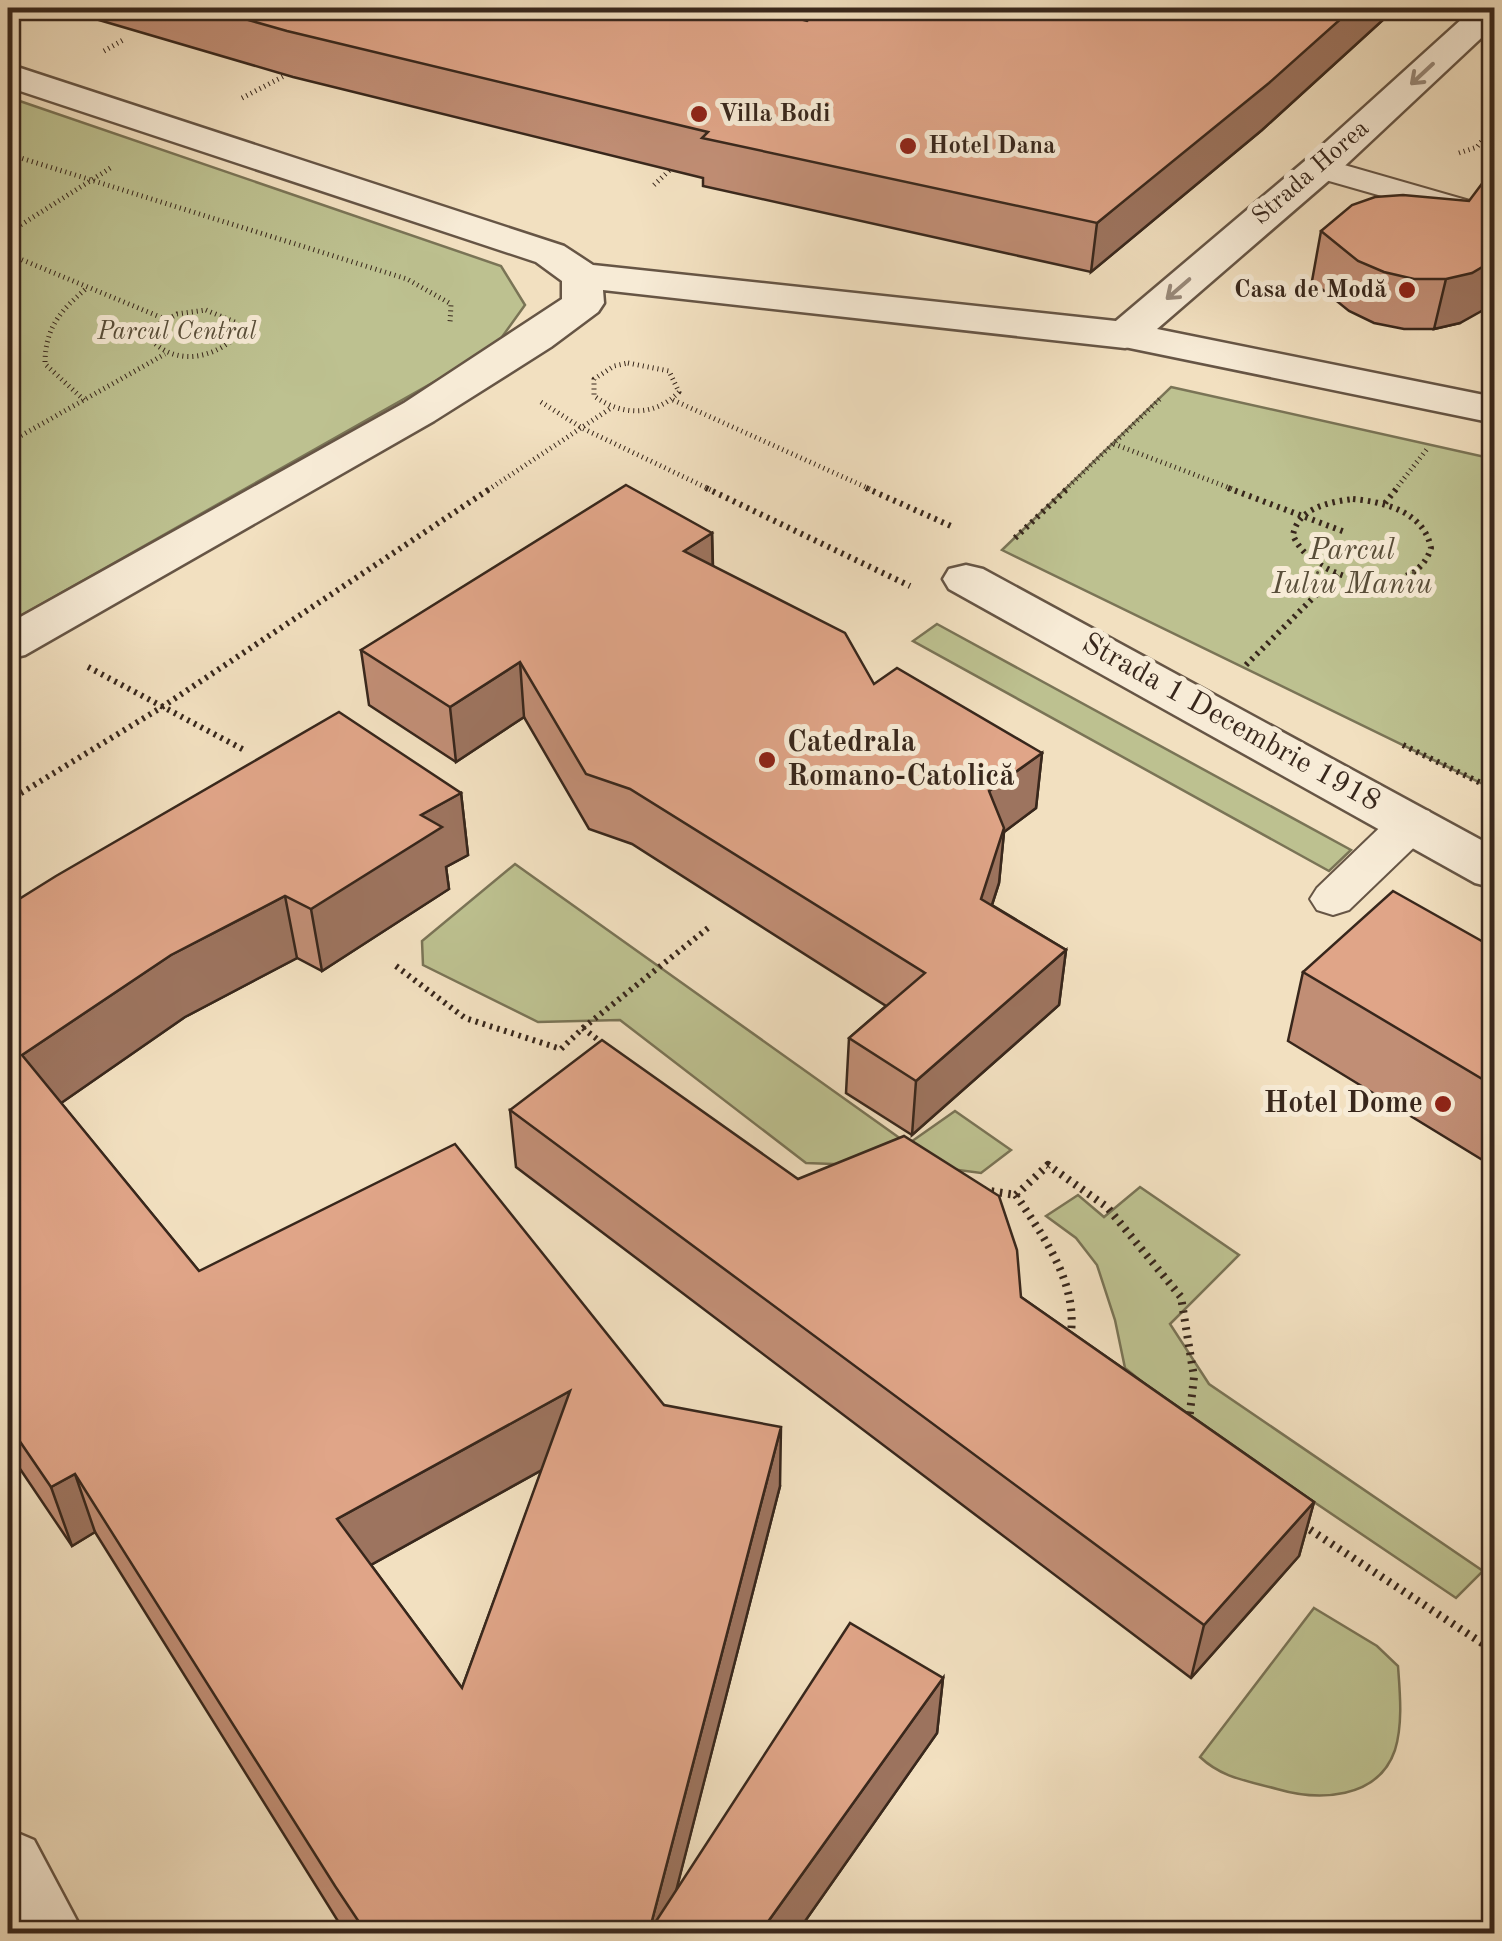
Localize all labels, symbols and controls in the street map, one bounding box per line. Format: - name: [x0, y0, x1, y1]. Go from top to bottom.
- one-way arrow: [1410, 62, 1435, 85]
- place label: Villa Bodi: [719, 102, 830, 127]
- marker: Villa Bodi: [688, 103, 710, 125]
- street label: Strada Horea: [1248, 116, 1374, 230]
- place label: Hotel Dana: [928, 134, 1056, 159]
- marker: Hotel Dana: [897, 135, 919, 157]
- one-way arrow: [1166, 277, 1192, 299]
- place label: Casa de Modă: [1234, 278, 1387, 303]
- marker: Casa de Modă: [1396, 279, 1418, 301]
- park label: Parcul Central: [96, 320, 257, 345]
- park label: Parcul Iuliu Maniu: [1271, 536, 1432, 600]
- street label: Strada 1 Decembrie 1918: [1077, 628, 1385, 818]
- place label: Catedrala Romano-Catolică: [787, 728, 1015, 792]
- marker: Catedrala Romano-Catolică: [756, 749, 778, 771]
- place label: Hotel Dome: [1264, 1089, 1423, 1119]
- marker: Hotel Dome: [1432, 1093, 1454, 1115]

